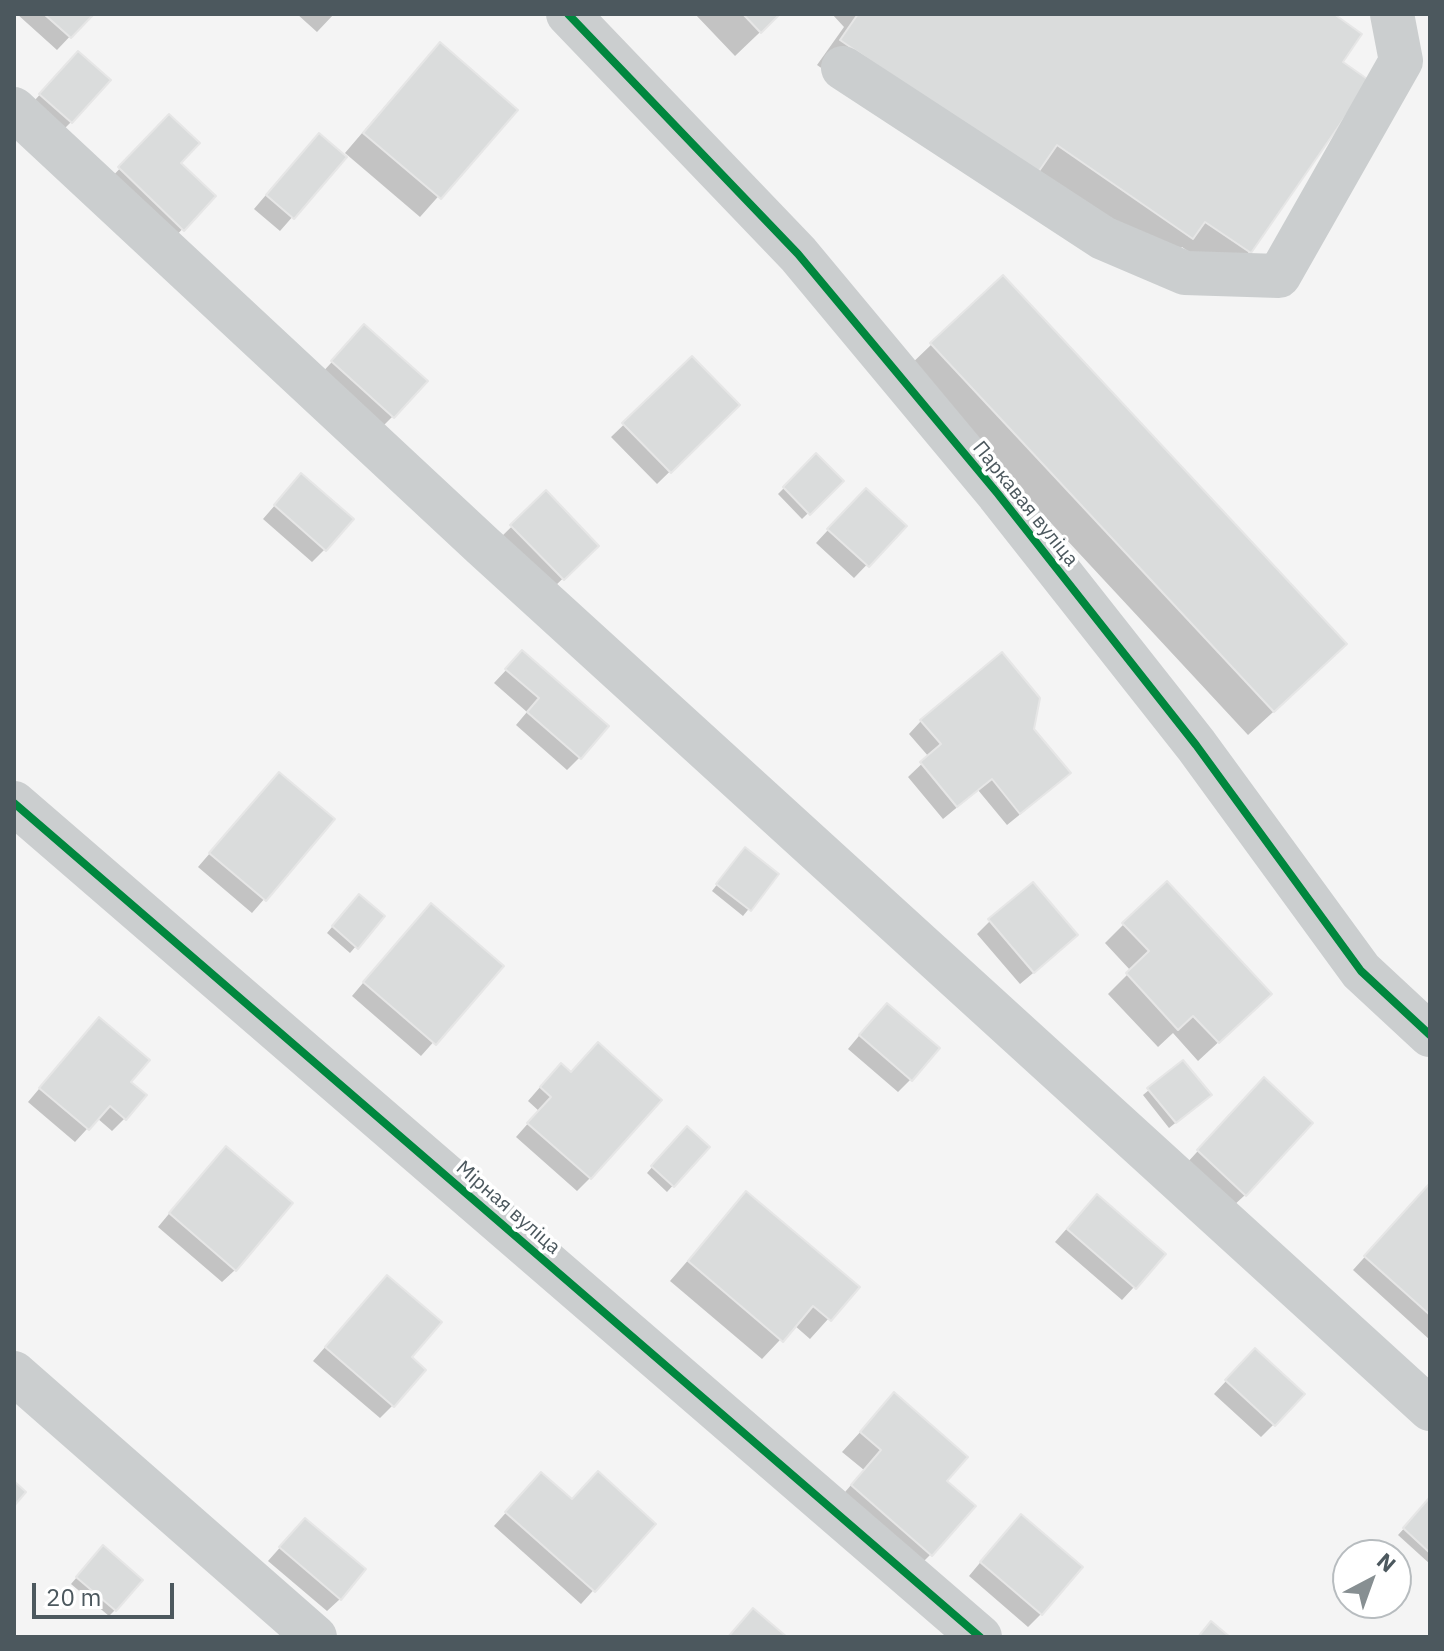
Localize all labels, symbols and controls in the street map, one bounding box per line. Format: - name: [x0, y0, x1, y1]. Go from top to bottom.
- street label: Паркавая вуліца: [967, 436, 1083, 572]
- street label: Мірная вуліца: [451, 1156, 565, 1260]
- north arrow: [1332, 1539, 1412, 1619]
- text: N: [1371, 1546, 1402, 1578]
- scale bar: [36, 1567, 178, 1617]
- text: 20 m: [46, 1581, 101, 1613]

